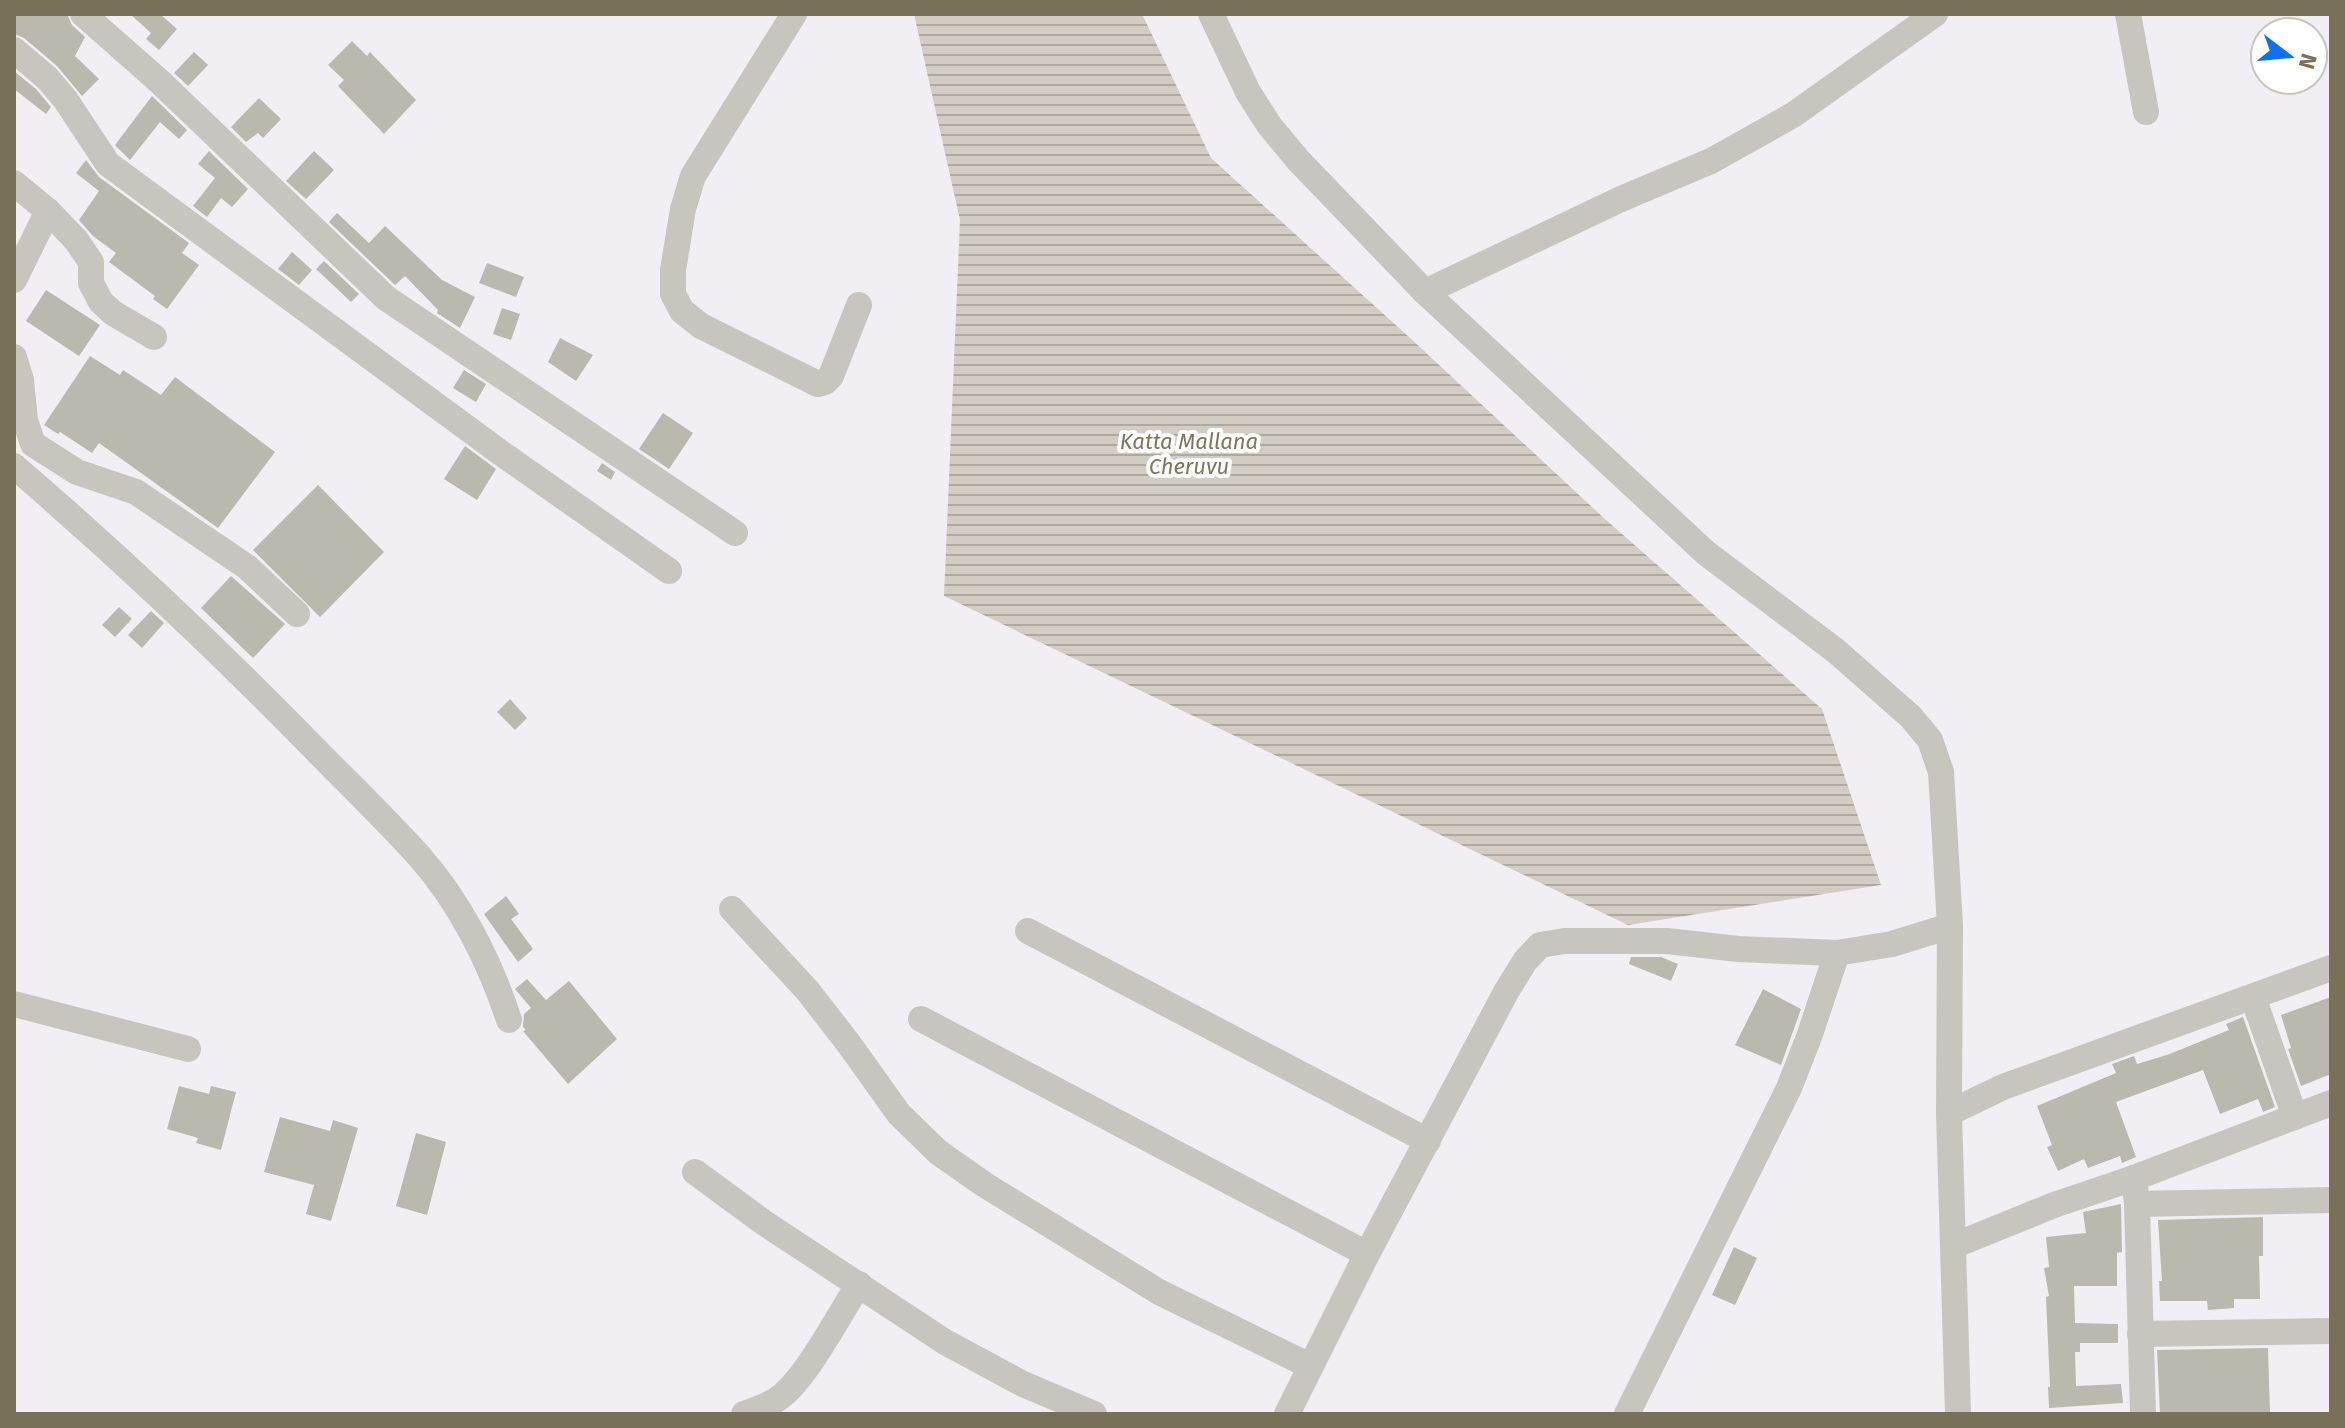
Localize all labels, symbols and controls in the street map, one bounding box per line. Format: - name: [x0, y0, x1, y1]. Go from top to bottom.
- north arrow: [2249, 16, 2329, 96]
- text: N: [2293, 51, 2323, 72]
- water label: Katta Mallana Cheruvu: [1120, 428, 1258, 480]

